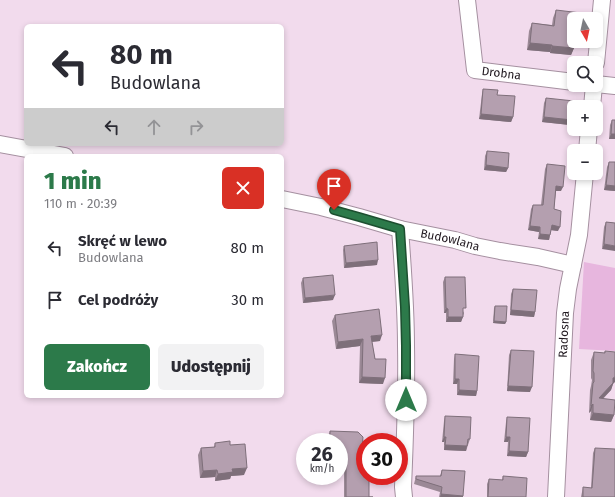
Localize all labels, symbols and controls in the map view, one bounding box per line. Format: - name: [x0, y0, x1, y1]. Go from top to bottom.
- north arrow: [567, 12, 603, 48]
- map controls: [567, 12, 603, 180]
- text: 80 m: [110, 38, 173, 71]
- icon: left: [44, 40, 96, 92]
- button: search: [567, 56, 603, 92]
- street label: Drobna: [481, 64, 522, 83]
- text: Budowlana: [110, 72, 201, 94]
- button: +: [567, 100, 603, 136]
- icon: left: [101, 116, 123, 138]
- icon: ahead: [143, 116, 165, 138]
- icon: right: [185, 116, 207, 138]
- button: −: [567, 144, 603, 180]
- text: 1 min: [44, 167, 102, 195]
- button: close: [222, 167, 264, 209]
- pin: [317, 169, 351, 210]
- icon: arrive: [323, 175, 345, 197]
- text: 110 m · 20:39: [44, 196, 117, 211]
- street label: Budowlana: [419, 226, 481, 254]
- text: Skręć w lewo: [78, 232, 167, 250]
- icon: left: [44, 237, 66, 259]
- text: 80 m: [231, 239, 264, 257]
- text: Budowlana: [78, 250, 144, 265]
- icon: arrive: [44, 289, 66, 311]
- text: Cel podróży: [78, 291, 158, 309]
- text: 30 m: [231, 291, 264, 309]
- street label: Radosna: [556, 310, 572, 358]
- button: Zakończ: [44, 344, 150, 390]
- button: Udostępnij: [158, 344, 264, 390]
- position arrow: [385, 379, 427, 421]
- speed limit sign: 30: [356, 433, 408, 485]
- text: 26: [311, 442, 333, 466]
- text: km/h: [310, 463, 334, 475]

